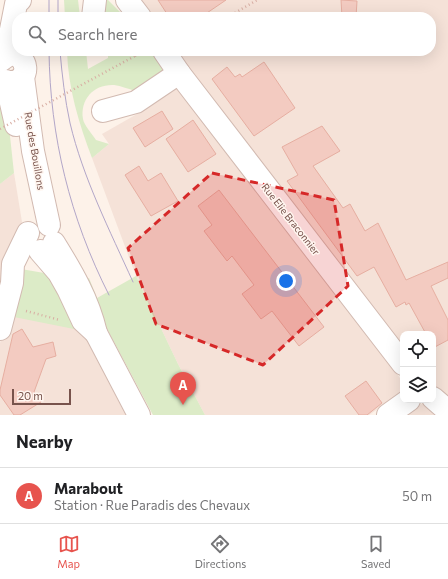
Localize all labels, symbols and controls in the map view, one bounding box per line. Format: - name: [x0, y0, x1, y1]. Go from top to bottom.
- search box: [12, 12, 436, 56]
- icon: search: [26, 23, 48, 45]
- text: Search here: [58, 25, 137, 43]
- street label: Rue des Bouillons: [22, 111, 48, 191]
- street label: Rue Elie Braconnier: [259, 181, 323, 257]
- your location: [276, 271, 296, 291]
- map controls: [400, 331, 436, 403]
- button: locate: [400, 331, 436, 367]
- button: layers: [400, 367, 436, 403]
- pin: A: [170, 372, 196, 405]
- scale bar: [12, 387, 71, 406]
- text: 20 m: [18, 389, 43, 402]
- text: Nearby: [16, 431, 73, 452]
- text: Marabout: [54, 479, 123, 497]
- text: A: [24, 488, 34, 504]
- text: 50 m: [402, 488, 432, 504]
- text: Station · Rue Paradis des Chevaux: [54, 497, 250, 513]
- tab: Map: [57, 533, 80, 570]
- tab: Directions: [195, 533, 246, 570]
- tab: Saved: [361, 533, 391, 570]

